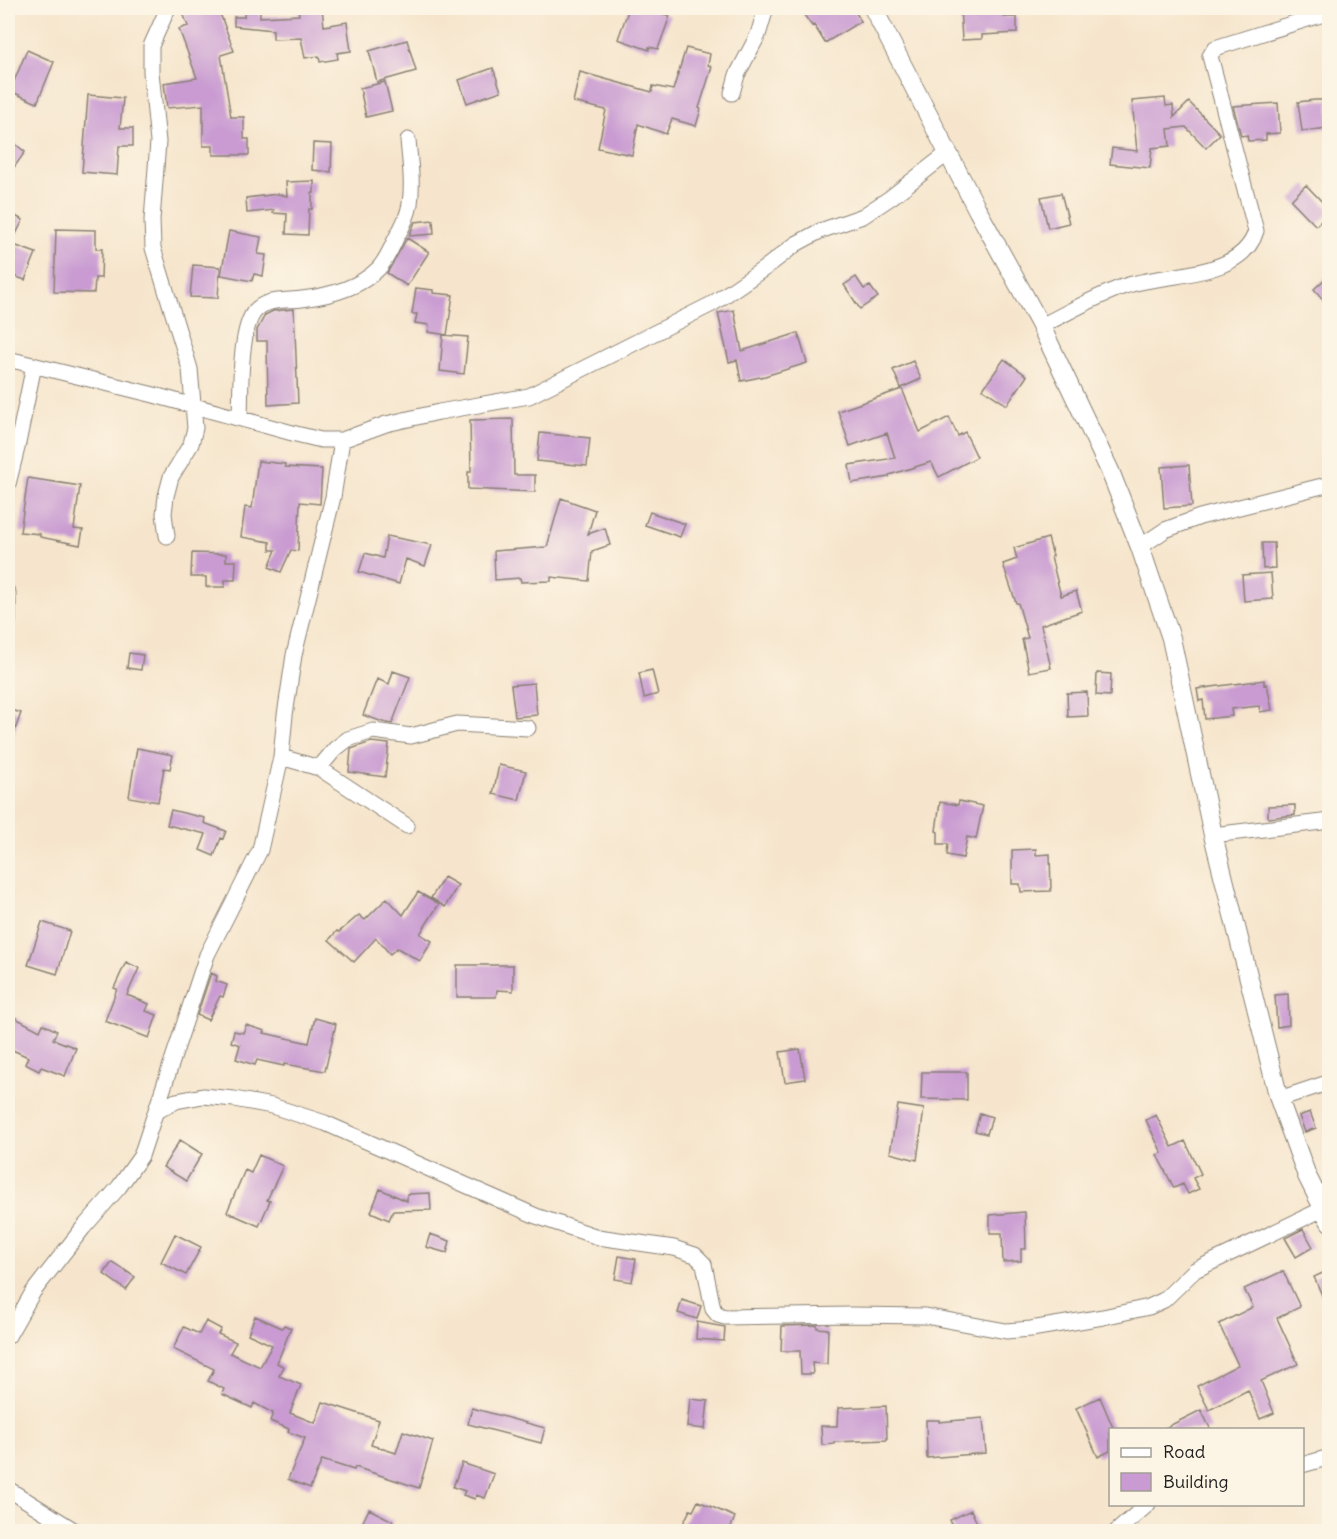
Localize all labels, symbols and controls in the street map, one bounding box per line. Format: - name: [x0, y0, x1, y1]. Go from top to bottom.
- legend: [1109, 1428, 1304, 1506]
- text: Road: [1163, 1440, 1206, 1463]
- text: Building: [1163, 1470, 1228, 1493]

